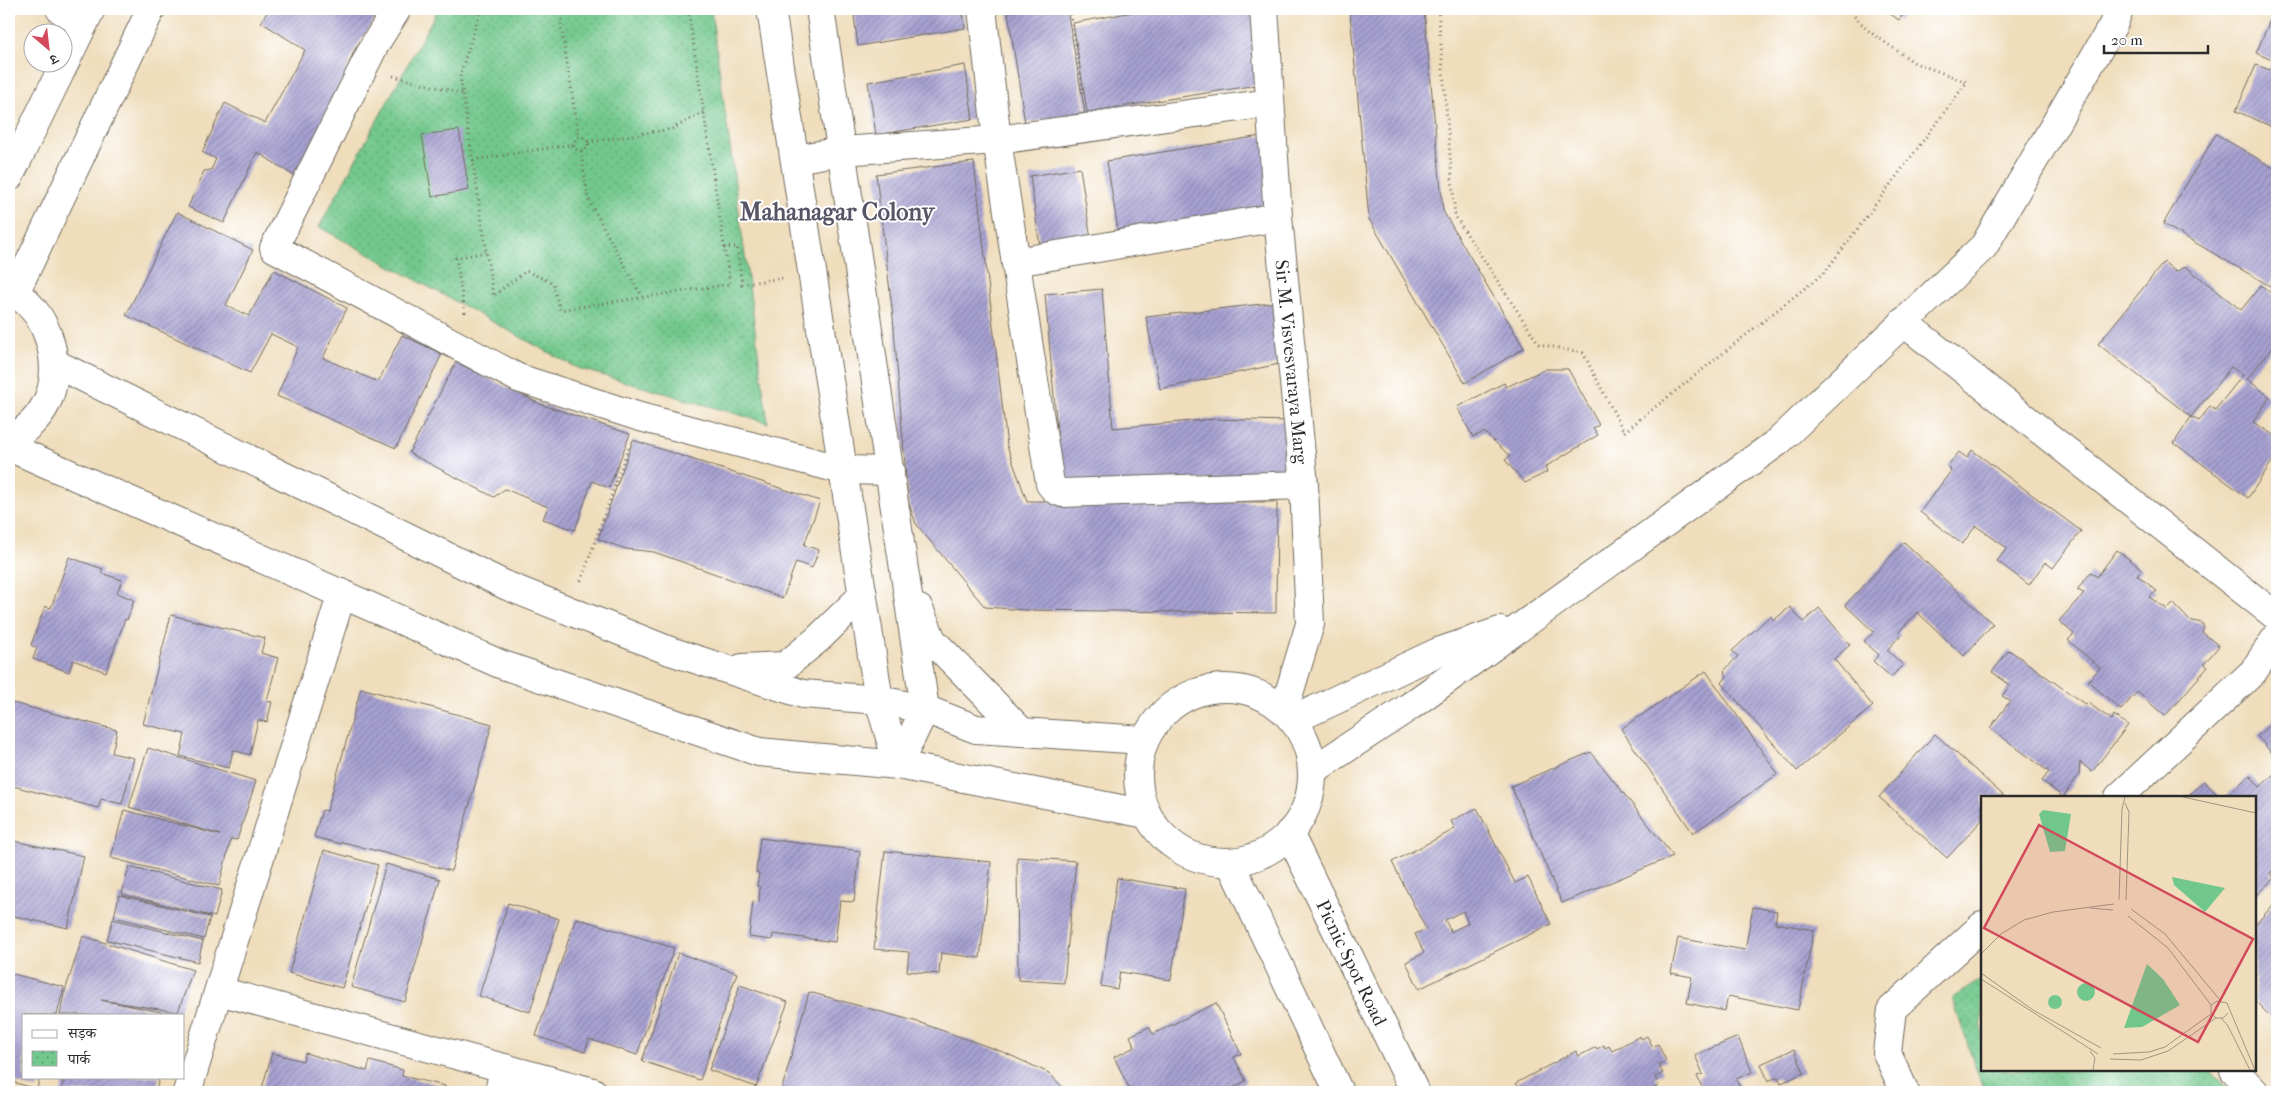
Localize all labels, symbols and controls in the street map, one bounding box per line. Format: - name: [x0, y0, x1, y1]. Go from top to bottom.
- north arrow: [22, 22, 72, 72]
- scale bar: [2104, 22, 2207, 54]
- text: 20 m: [2111, 31, 2143, 49]
- text: उ: [46, 49, 62, 69]
- district label: Mahanagar Colony: [740, 198, 935, 226]
- street label: Sir M. Visvesvaraya Marg: [1270, 259, 1312, 466]
- inset map: [1981, 796, 2256, 1071]
- street label: Picnic Spot Road: [1311, 896, 1391, 1030]
- legend: [22, 1014, 185, 1078]
- text: सड़क: [67, 1024, 97, 1042]
- text: पार्क: [67, 1050, 91, 1068]

